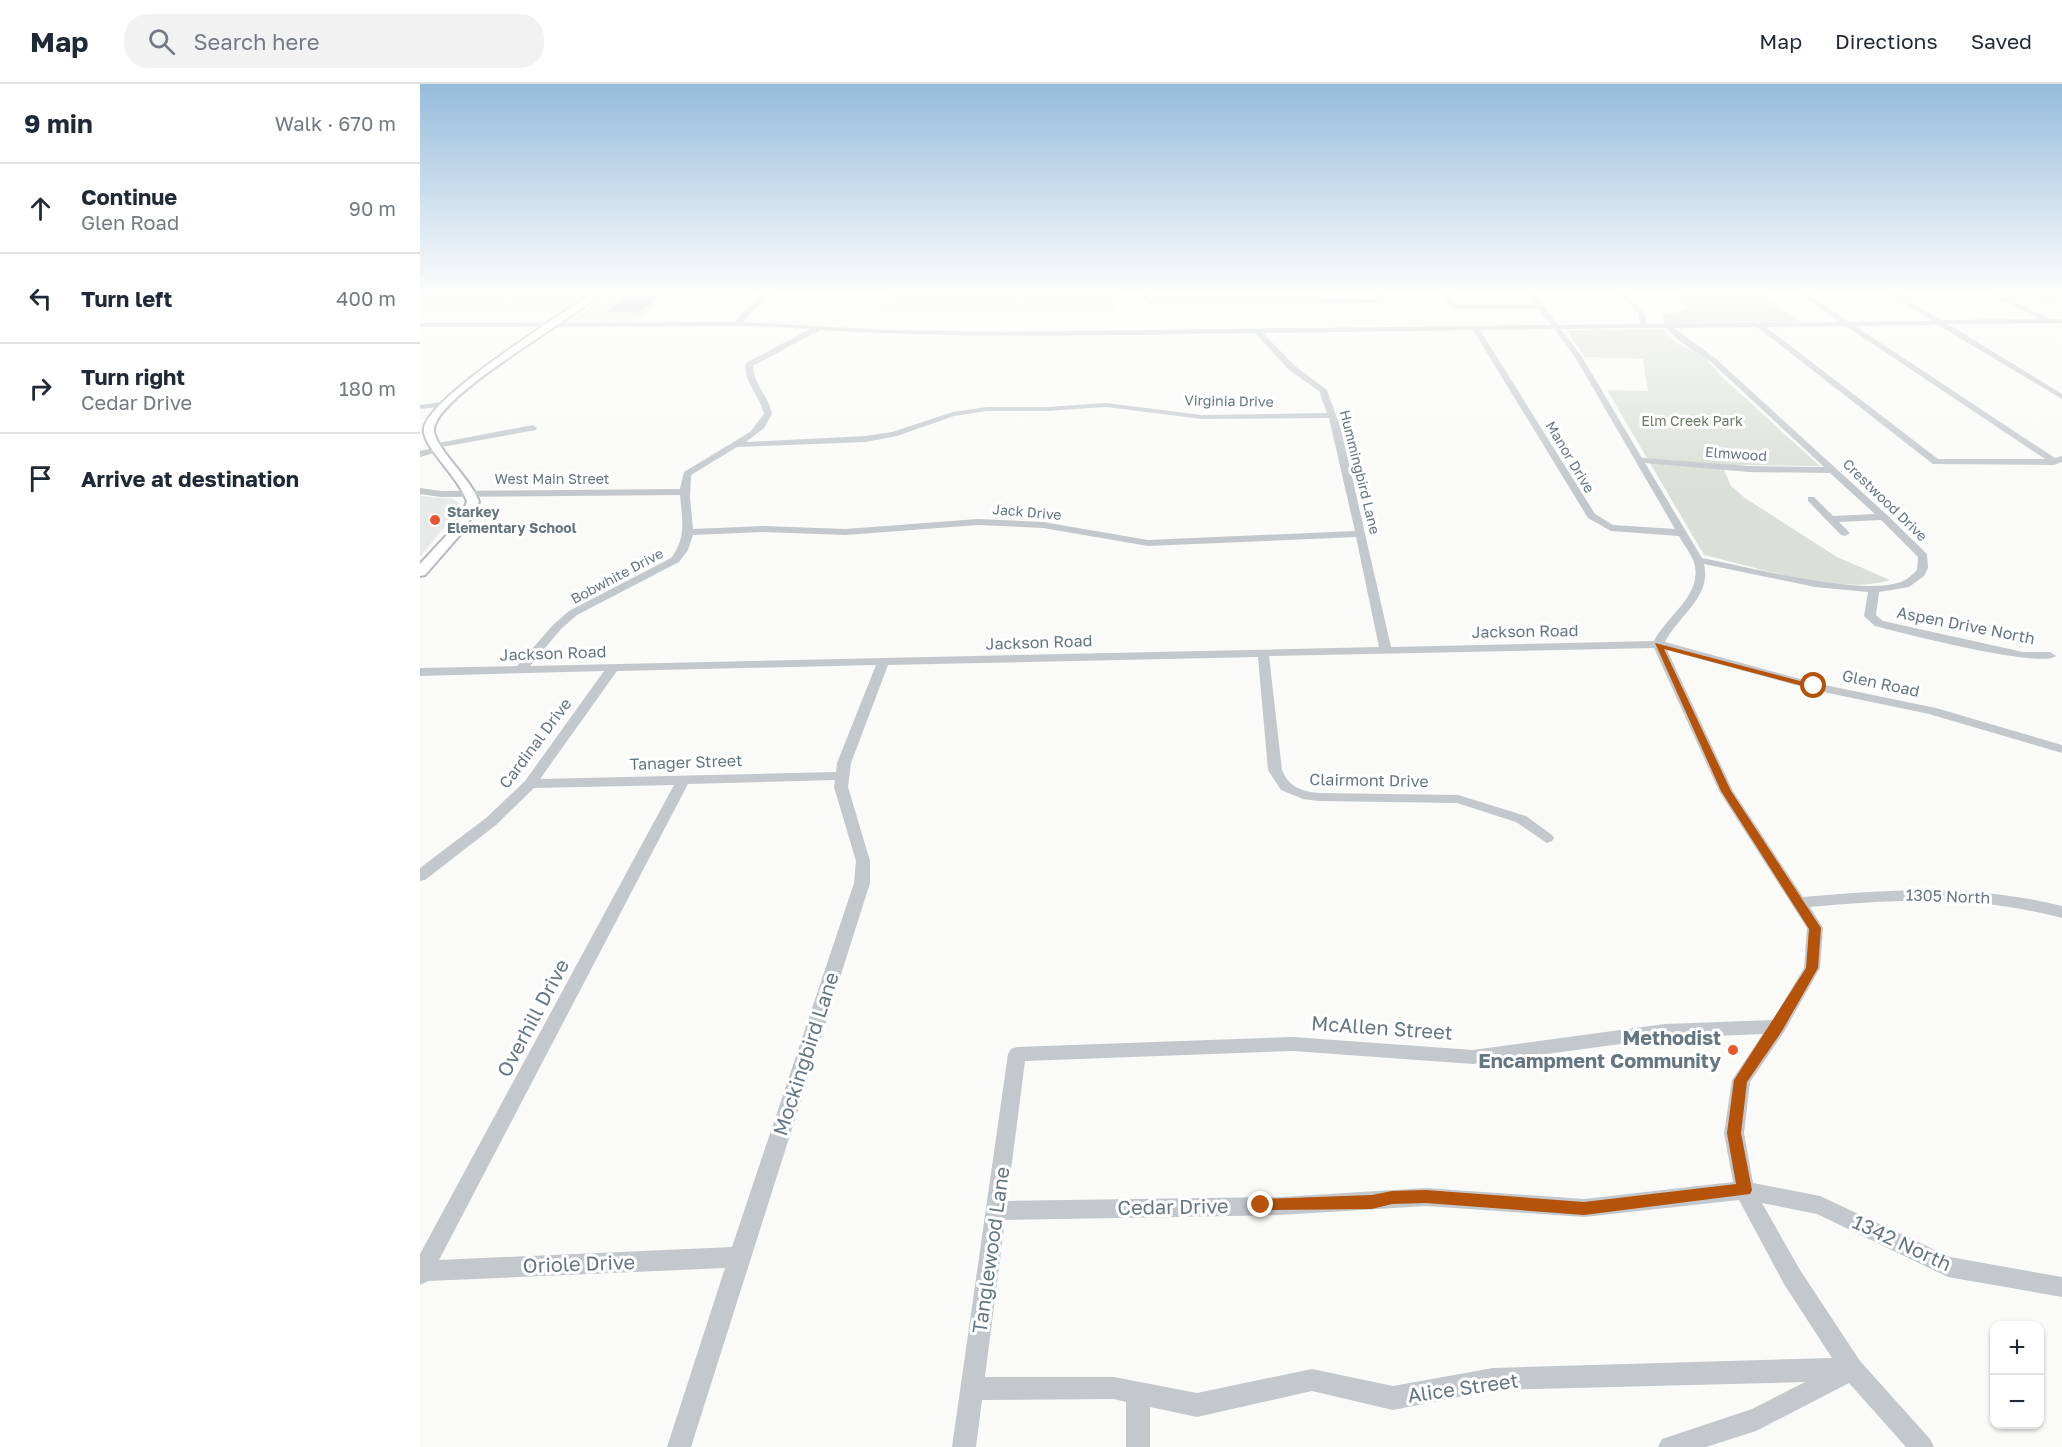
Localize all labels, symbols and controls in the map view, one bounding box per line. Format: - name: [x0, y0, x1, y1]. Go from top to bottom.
- search box: [124, 14, 544, 68]
- text: Map: [30, 25, 88, 58]
- icon: search: [145, 25, 178, 58]
- text: Search here: [193, 28, 319, 55]
- text: Map: [1759, 28, 1802, 54]
- text: Directions: [1835, 28, 1938, 54]
- text: Saved: [1971, 28, 2032, 54]
- text: 9 min: [24, 108, 93, 139]
- text: Walk · 670 m: [275, 111, 396, 135]
- text: Continue: [81, 183, 177, 210]
- icon: ahead: [24, 192, 57, 225]
- text: 90 m: [349, 196, 396, 220]
- text: Glen Road: [81, 210, 179, 234]
- icon: left: [24, 282, 57, 315]
- text: Turn left: [81, 285, 172, 312]
- text: 400 m: [336, 286, 396, 310]
- text: Turn right: [81, 363, 185, 390]
- icon: right: [24, 372, 57, 405]
- text: 180 m: [339, 376, 396, 400]
- text: Cedar Drive: [81, 390, 192, 414]
- street label: Virginia Drive: [1184, 391, 1274, 410]
- street label: Hummingbird Lane: [1337, 408, 1384, 536]
- park label: Elm Creek Park: [1641, 412, 1743, 429]
- street label: Manor Drive: [1542, 418, 1598, 496]
- street label: Elmwood: [1705, 443, 1767, 464]
- street label: Crestwood Drive: [1840, 455, 1931, 544]
- icon: arrive: [24, 462, 57, 495]
- text: Arrive at destination: [81, 465, 299, 492]
- street label: West Main Street: [495, 470, 609, 487]
- street label: Jack Drive: [992, 500, 1062, 523]
- place label: Starkey Elementary School: [447, 503, 577, 536]
- marker: Starkey Elementary School: [428, 513, 442, 527]
- street label: Bobwhite Drive: [568, 544, 666, 607]
- street label: Aspen Drive North: [1895, 602, 2037, 648]
- street label: Jackson Road: [1471, 620, 1579, 642]
- street label: Jackson Road: [985, 630, 1093, 654]
- street label: Jackson Road: [499, 641, 607, 665]
- street label: Glen Road: [1840, 665, 1922, 701]
- route start: [1800, 672, 1826, 698]
- street label: Cardinal Drive: [495, 694, 575, 792]
- street label: Tanager Street: [629, 750, 743, 774]
- street label: Clairmont Drive: [1309, 769, 1429, 791]
- street label: 1305 North: [1905, 885, 1991, 907]
- street label: Overhill Drive: [491, 954, 573, 1081]
- street label: Mockingbird Lane: [767, 969, 843, 1139]
- street label: McAllen Street: [1310, 1010, 1454, 1044]
- place label: Methodist Encampment Community: [1478, 1025, 1721, 1072]
- marker: Methodist Encampment Community: [1726, 1043, 1740, 1057]
- street label: Tanglewood Lane: [966, 1165, 1014, 1335]
- route end: [1247, 1191, 1273, 1217]
- street label: Cedar Drive: [1117, 1193, 1229, 1219]
- street label: 1342 North: [1849, 1209, 1955, 1275]
- street label: Oriole Drive: [522, 1249, 636, 1277]
- map controls: [1990, 1321, 2044, 1429]
- button: +: [1990, 1321, 2044, 1375]
- street label: Alice Street: [1406, 1367, 1520, 1407]
- button: −: [1990, 1375, 2044, 1429]

